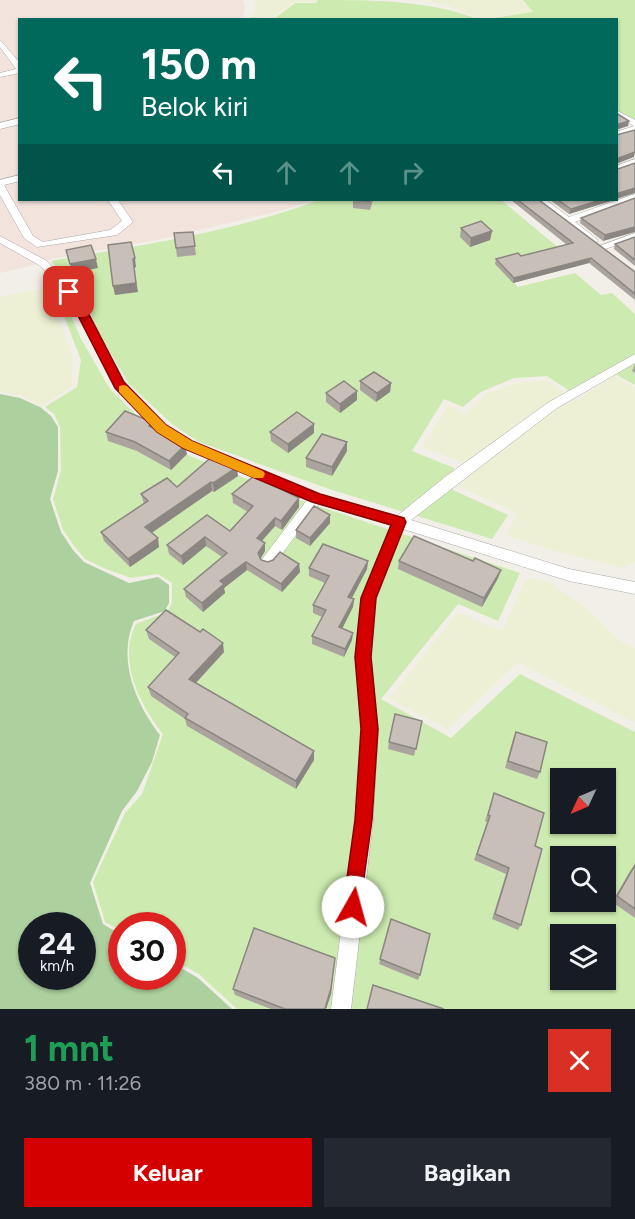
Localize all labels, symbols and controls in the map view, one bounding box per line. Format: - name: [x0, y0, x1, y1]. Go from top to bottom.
- text: 150 m: [141, 39, 257, 90]
- icon: left: [42, 42, 120, 120]
- text: Belok kiri: [141, 90, 248, 123]
- icon: left: [207, 156, 240, 189]
- icon: ahead: [270, 156, 303, 189]
- icon: ahead: [333, 156, 366, 189]
- icon: right: [396, 156, 429, 189]
- pin: [43, 266, 94, 317]
- icon: arrive: [52, 275, 85, 308]
- north arrow: [550, 768, 616, 834]
- map controls: [550, 768, 616, 990]
- button: search: [550, 846, 616, 912]
- position arrow: [321, 875, 385, 939]
- speed limit sign: 30: [108, 912, 186, 990]
- button: layers: [550, 924, 616, 990]
- text: 24: [39, 925, 75, 962]
- text: km/h: [40, 957, 74, 975]
- text: 1 mnt: [24, 1027, 114, 1070]
- button: close: [548, 1029, 611, 1092]
- text: 380 m · 11:26: [24, 1071, 141, 1095]
- button: Keluar: [24, 1138, 312, 1207]
- button: Bagikan: [324, 1138, 611, 1207]

